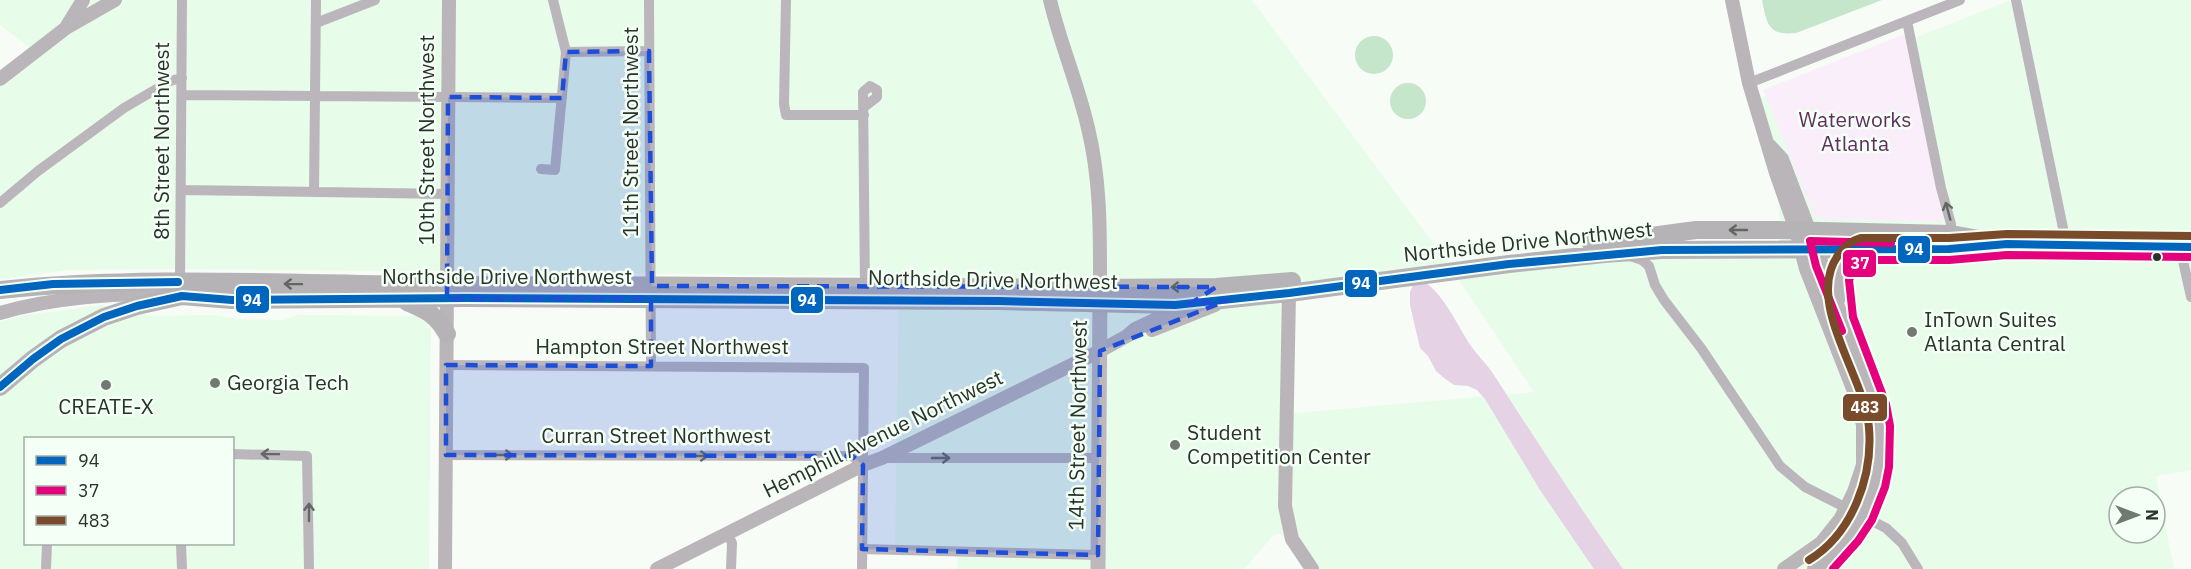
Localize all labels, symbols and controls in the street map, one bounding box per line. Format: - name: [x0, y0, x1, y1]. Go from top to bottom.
- street label: 11th Street Northwest: [616, 27, 644, 237]
- street label: 10th Street Northwest: [412, 35, 440, 245]
- street label: 8th Street Northwest: [147, 42, 175, 240]
- park label: Waterworks Atlanta: [1799, 105, 1911, 157]
- one-way arrow: [1941, 202, 1953, 221]
- street label: Northside Drive Northwest: [1402, 214, 1654, 268]
- one-way arrow: [1728, 224, 1748, 236]
- line badge: 94: [1897, 235, 1931, 264]
- text: 94: [1904, 239, 1924, 259]
- line badge: 37: [1842, 249, 1877, 278]
- unlabelled marker: [2151, 251, 2163, 263]
- text: 37: [1850, 253, 1870, 273]
- street label: Northside Drive Northwest: [382, 262, 632, 290]
- street label: Northside Drive Northwest: [868, 263, 1118, 295]
- line badge: 94: [1344, 269, 1378, 298]
- text: 94: [1351, 273, 1371, 293]
- one-way arrow: [283, 278, 303, 290]
- one-way arrow: [1170, 281, 1190, 293]
- line badge: 94: [235, 285, 270, 314]
- line badge: 94: [790, 286, 824, 314]
- text: 94: [242, 290, 262, 310]
- text: 94: [797, 290, 817, 310]
- place label: InTown Suites Atlanta Central: [1924, 305, 2066, 357]
- street label: 14th Street Northwest: [1061, 319, 1093, 531]
- marker: InTown Suites Atlanta Central: [1905, 325, 1919, 339]
- street label: Hampton Street Northwest: [535, 332, 789, 360]
- street label: Hemphill Avenue Northwest: [758, 363, 1007, 504]
- place label: Georgia Tech: [227, 368, 349, 396]
- marker: Georgia Tech: [208, 376, 222, 390]
- marker: CREATE-X: [99, 378, 113, 392]
- place label: CREATE-X: [58, 392, 154, 420]
- line badge: 483: [1842, 393, 1888, 422]
- text: 483: [1851, 397, 1879, 417]
- place label: Student Competition Center: [1187, 418, 1371, 470]
- street label: Curran Street Northwest: [541, 421, 771, 449]
- legend: [24, 437, 234, 545]
- marker: Student Competition Center: [1168, 438, 1182, 452]
- one-way arrow: [261, 448, 281, 460]
- text: 94: [78, 449, 100, 472]
- one-way arrow: [494, 449, 514, 461]
- one-way arrow: [689, 450, 709, 462]
- one-way arrow: [930, 452, 950, 464]
- text: 37: [78, 479, 100, 502]
- north arrow: [2107, 485, 2167, 545]
- one-way arrow: [303, 503, 315, 523]
- text: 483: [78, 509, 110, 532]
- text: N: [2142, 509, 2162, 521]

